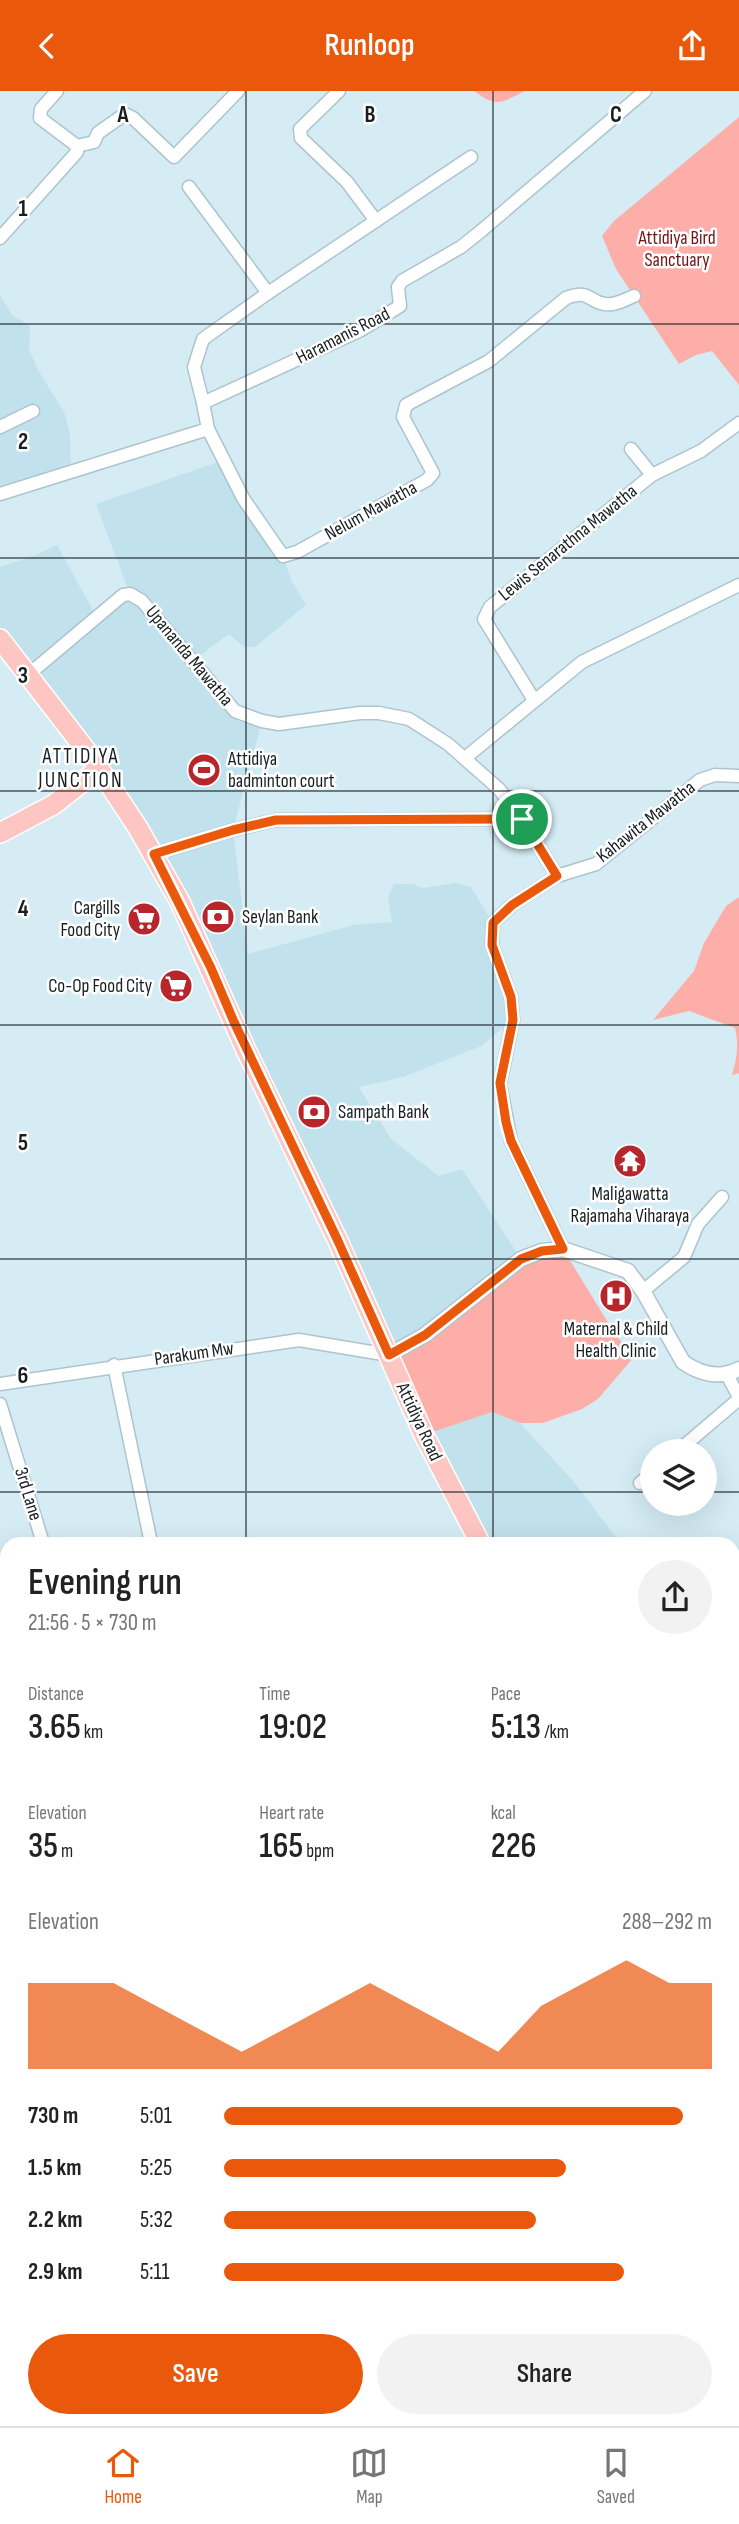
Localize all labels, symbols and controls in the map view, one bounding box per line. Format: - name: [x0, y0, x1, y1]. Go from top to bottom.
- text: Runloop: [324, 26, 415, 65]
- icon: back: [28, 27, 66, 65]
- icon: share: [673, 27, 711, 65]
- text: A: [117, 101, 130, 129]
- text: B: [365, 101, 376, 129]
- text: C: [610, 101, 622, 129]
- text: 1: [18, 195, 28, 223]
- park label: Attidiya Bird Sanctuary: [637, 227, 716, 272]
- street label: Haramanis Road: [292, 303, 394, 369]
- text: 2: [18, 428, 28, 456]
- street label: Nelum Mawatha: [321, 476, 421, 546]
- street label: Lewis Senarathna Mawatha: [494, 480, 642, 606]
- street label: Upananda Mawatha: [140, 601, 238, 711]
- text: 3: [18, 662, 28, 690]
- district label: ATTIDIYA JUNCTION: [37, 744, 124, 793]
- place label: Attidiya badminton court: [227, 748, 335, 793]
- sports icon: Attidiya badminton court: [185, 751, 223, 789]
- street label: Kahawita Mawatha: [592, 776, 700, 868]
- pin: [492, 789, 552, 849]
- icon: arrive: [503, 800, 541, 838]
- text: 4: [18, 895, 29, 923]
- place label: Cargills Food City: [60, 897, 121, 942]
- bank icon: Seylan Bank: [199, 898, 237, 936]
- supermarket icon: Cargills Food City: [125, 900, 163, 938]
- place label: Seylan Bank: [242, 906, 319, 929]
- supermarket icon: Co-Op Food City: [157, 967, 195, 1005]
- place label: Co-Op Food City: [48, 975, 153, 998]
- bank icon: Sampath Bank: [295, 1093, 333, 1131]
- place label: Sampath Bank: [338, 1101, 430, 1124]
- text: 5: [18, 1129, 28, 1157]
- temple icon: Maligawatta Rajamaha Viharaya: [611, 1142, 649, 1180]
- place label: Maligawatta Rajamaha Viharaya: [571, 1183, 689, 1228]
- hospital icon: Maternal & Child Health Clinic: [597, 1277, 635, 1315]
- place label: Maternal & Child Health Clinic: [564, 1318, 668, 1363]
- street label: Parakum Mw: [153, 1337, 236, 1371]
- text: 6: [18, 1362, 28, 1390]
- street label: Attidiya Road: [390, 1378, 447, 1465]
- map controls: [640, 1439, 717, 1516]
- button: layers: [640, 1439, 717, 1516]
- street label: 3rd Lane: [9, 1465, 47, 1523]
- text: Evening run: [28, 1560, 182, 1605]
- button: share: [638, 1560, 712, 1634]
- text: 21:56 · 5 × 730 m: [28, 1609, 156, 1637]
- text: Distance: [28, 1683, 84, 1706]
- text: Time: [259, 1683, 290, 1706]
- text: Pace: [491, 1683, 521, 1706]
- text: 3.65: [28, 1706, 81, 1749]
- text: 19:02: [259, 1706, 327, 1749]
- text: 5:13: [491, 1706, 541, 1749]
- text: km: [81, 1721, 103, 1744]
- text: /km: [541, 1721, 569, 1744]
- text: Elevation: [28, 1802, 87, 1825]
- text: Heart rate: [259, 1802, 324, 1825]
- text: kcal: [491, 1802, 516, 1825]
- text: 35: [28, 1825, 58, 1868]
- text: 165: [259, 1825, 303, 1868]
- text: 226: [491, 1825, 537, 1868]
- text: m: [58, 1840, 73, 1863]
- text: bpm: [303, 1840, 334, 1863]
- text: Elevation: [28, 1908, 99, 1936]
- text: 288–292 m: [622, 1908, 712, 1936]
- text: 730 m: [28, 2102, 78, 2130]
- text: 5:01: [140, 2102, 172, 2130]
- text: 1.5 km: [28, 2154, 81, 2182]
- text: 5:25: [140, 2154, 172, 2182]
- text: 2.2 km: [28, 2206, 82, 2234]
- text: 5:32: [140, 2206, 173, 2234]
- text: 2.9 km: [28, 2258, 82, 2286]
- text: 5:11: [140, 2258, 170, 2286]
- button: Save: [28, 2334, 363, 2414]
- button: Share: [377, 2334, 712, 2414]
- tab: Home: [104, 2444, 142, 2509]
- tab: Map: [350, 2444, 388, 2509]
- tab: Saved: [597, 2444, 635, 2509]

